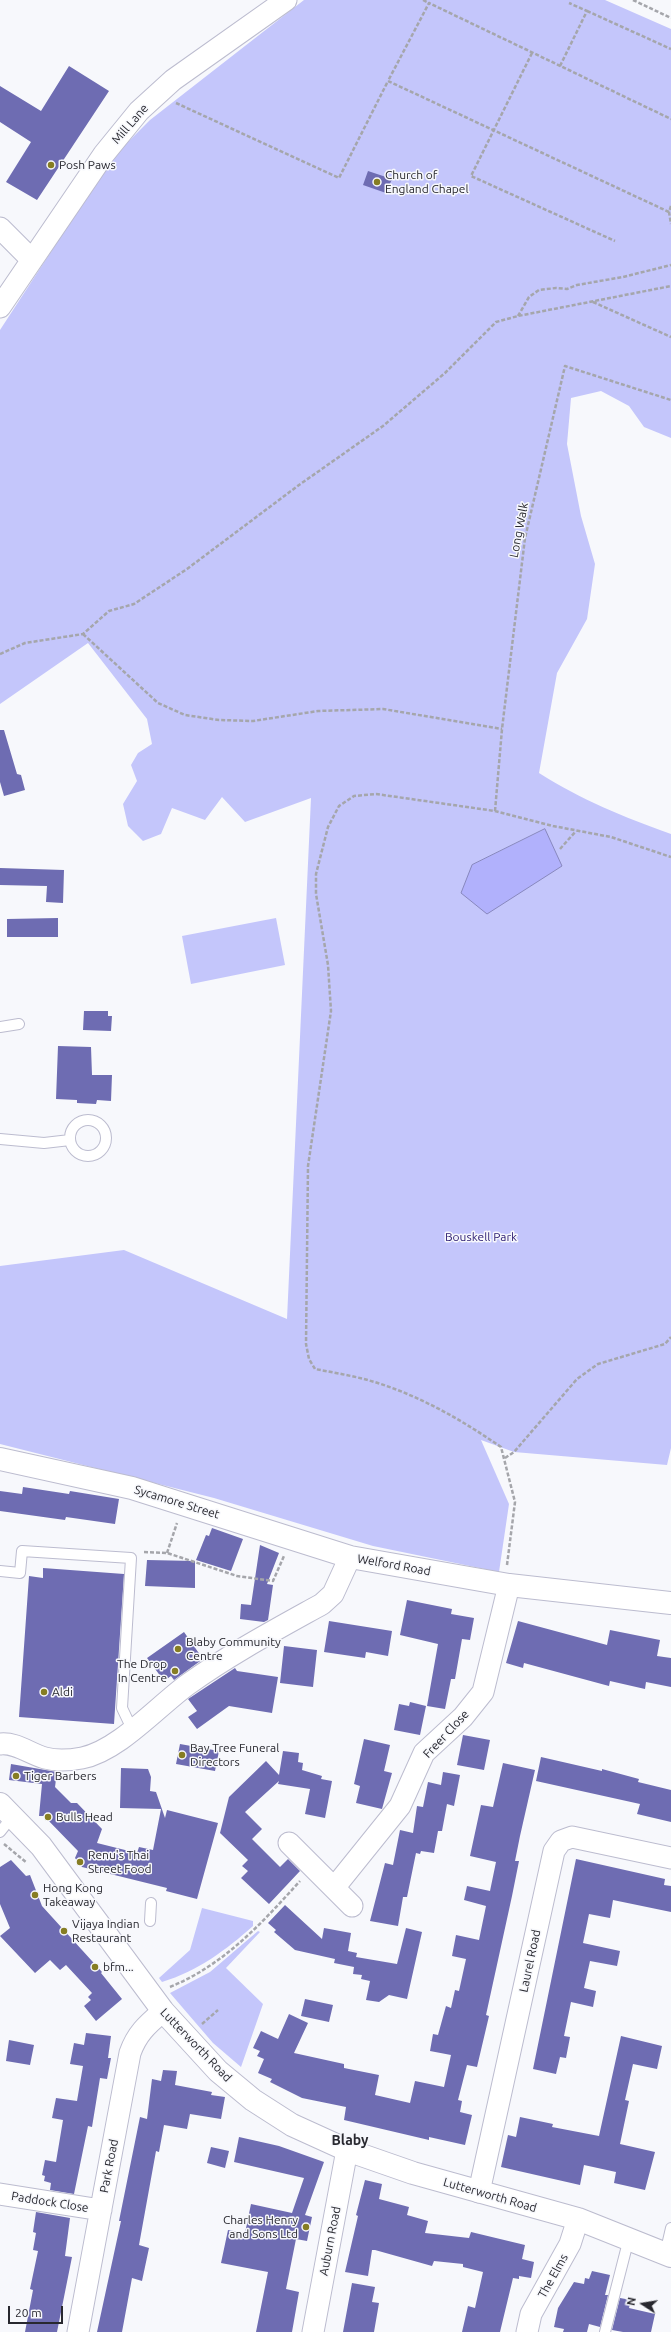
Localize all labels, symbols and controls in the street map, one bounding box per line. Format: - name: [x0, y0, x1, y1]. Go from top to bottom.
- street label: Mill Lane: [109, 101, 151, 147]
- place label: Posh Paws: [59, 158, 116, 172]
- marker: Posh Paws: [46, 160, 56, 170]
- place label: Church of England Chapel: [385, 168, 469, 196]
- marker: Church of England Chapel: [372, 177, 382, 187]
- street label: Long Walk: [507, 501, 531, 559]
- park label: Bouskell Park: [445, 1230, 517, 1244]
- street label: Sycamore Street: [133, 1482, 221, 1522]
- street label: Welford Road: [356, 1551, 432, 1579]
- place label: Blaby Community Centre: [186, 1635, 281, 1663]
- marker: Blaby Community Centre: [173, 1644, 183, 1654]
- place label: The Drop In Centre: [117, 1657, 167, 1685]
- marker: The Drop In Centre: [170, 1666, 180, 1676]
- place label: Aldi: [52, 1685, 73, 1699]
- marker: Aldi: [39, 1687, 49, 1697]
- street label: Freer Close: [420, 1707, 472, 1761]
- place label: Bay Tree Funeral Directors: [190, 1741, 279, 1769]
- marker: Bay Tree Funeral Directors: [177, 1750, 187, 1760]
- place label: Tiger Barbers: [24, 1769, 96, 1783]
- marker: Tiger Barbers: [11, 1771, 21, 1781]
- place label: Bulls Head: [56, 1810, 113, 1824]
- marker: Bulls Head: [43, 1812, 53, 1822]
- place label: Renu's Thai Street Food: [88, 1848, 152, 1876]
- marker: Renu's Thai Street Food: [75, 1857, 85, 1867]
- place label: Hong Kong Takeaway: [43, 1881, 103, 1909]
- marker: Hong Kong Takeaway: [30, 1890, 40, 1900]
- place label: Vijaya Indian Restaurant: [72, 1917, 140, 1945]
- marker: Vijaya Indian Restaurant: [59, 1926, 69, 1936]
- street label: Laurel Road: [516, 1928, 544, 1994]
- place label: bfm...: [103, 1960, 134, 1974]
- marker: bfm...: [90, 1962, 100, 1972]
- street label: Lutterworth Road: [157, 2005, 235, 2085]
- district label: Blaby: [332, 2132, 368, 2148]
- street label: Park Road: [97, 2138, 121, 2194]
- street label: Lutterworth Road: [442, 2175, 538, 2215]
- street label: Paddock Close: [10, 2189, 90, 2215]
- street label: Auburn Road: [316, 2205, 344, 2277]
- place label: Charles Henry and Sons Ltd: [223, 2213, 298, 2241]
- marker: Charles Henry and Sons Ltd: [301, 2222, 311, 2232]
- street label: The Elms: [535, 2251, 571, 2301]
- north arrow: [623, 2284, 663, 2324]
- text: N: [625, 2296, 638, 2307]
- scale bar: [10, 2298, 65, 2324]
- text: 20 m: [15, 2306, 42, 2319]

